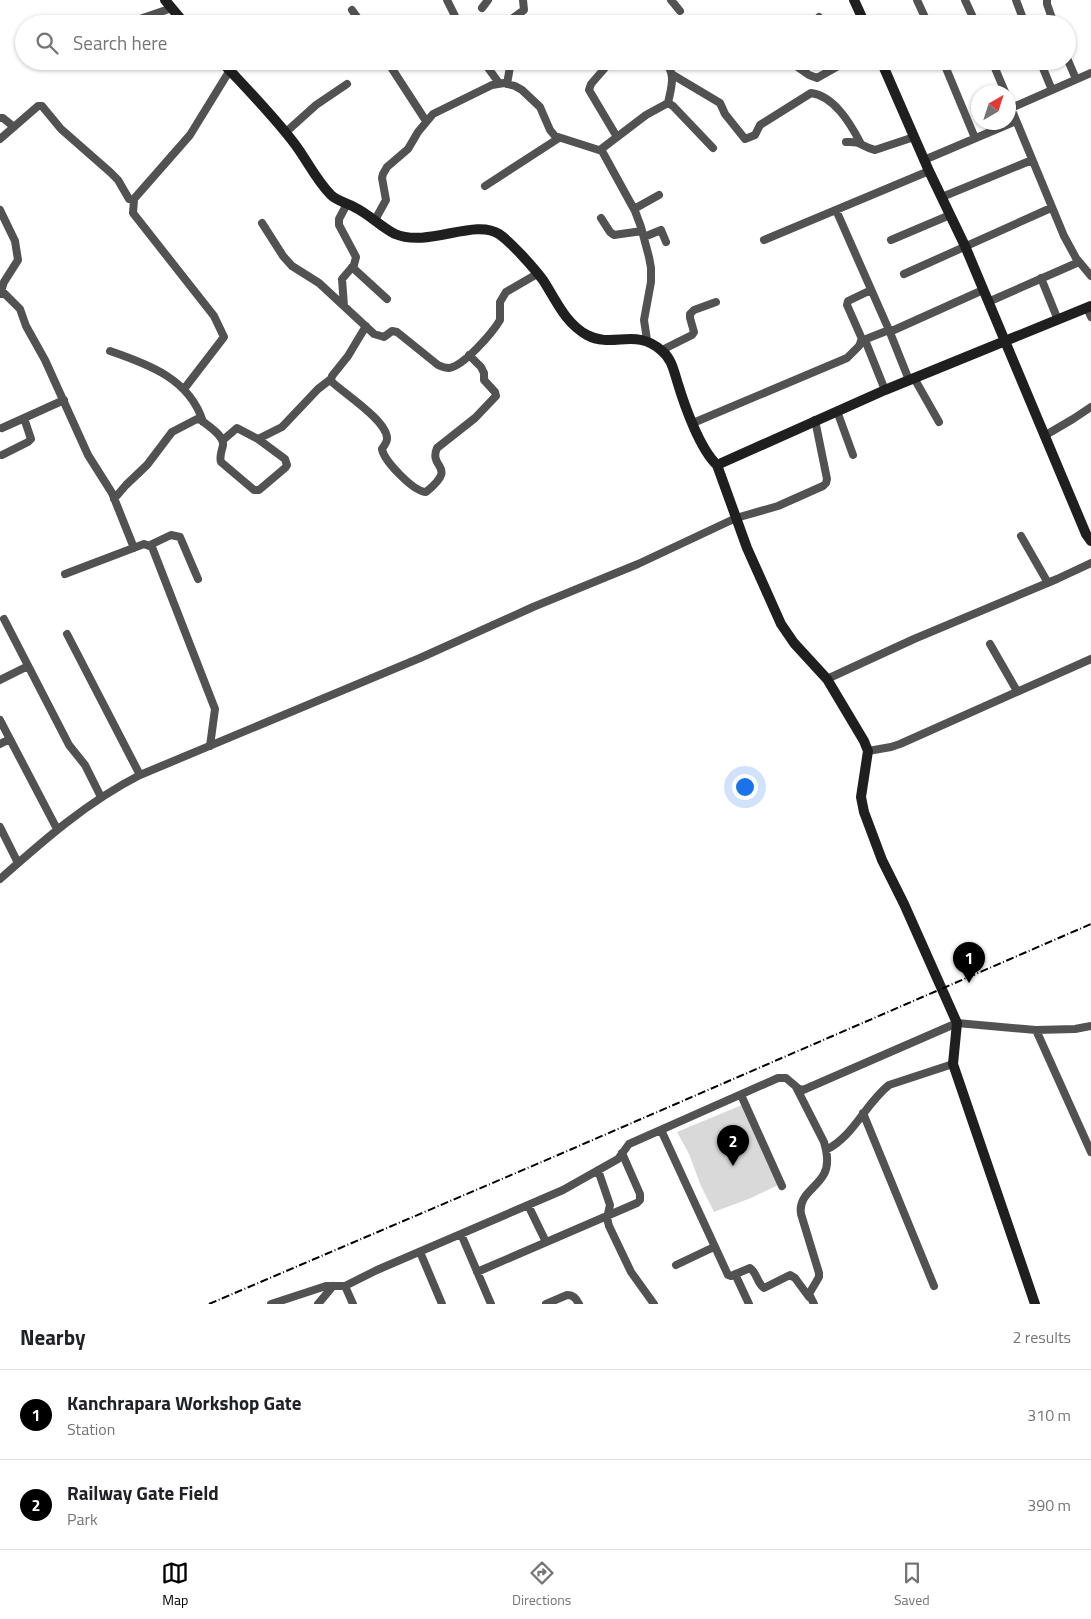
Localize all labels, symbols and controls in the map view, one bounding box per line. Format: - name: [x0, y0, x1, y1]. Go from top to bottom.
- search box: [15, 15, 1076, 70]
- text: Search here: [73, 28, 167, 57]
- icon: search: [33, 29, 61, 57]
- north arrow: [971, 85, 1016, 130]
- your location: [732, 774, 758, 800]
- pin: 1: [953, 942, 985, 983]
- pin: 2: [717, 1125, 749, 1166]
- text: Nearby: [20, 1321, 85, 1353]
- text: 2 results: [1012, 1325, 1071, 1349]
- text: Kanchrapara Workshop Gate: [67, 1388, 301, 1417]
- text: 1: [32, 1403, 40, 1427]
- text: 310 m: [1027, 1403, 1071, 1427]
- text: Station: [67, 1417, 115, 1441]
- text: Railway Gate Field: [67, 1478, 219, 1507]
- text: 2: [32, 1493, 40, 1517]
- text: 390 m: [1027, 1493, 1071, 1517]
- text: Park: [67, 1507, 98, 1531]
- tab: Map: [161, 1559, 189, 1610]
- tab: Directions: [512, 1559, 571, 1610]
- tab: Saved: [894, 1559, 930, 1610]

